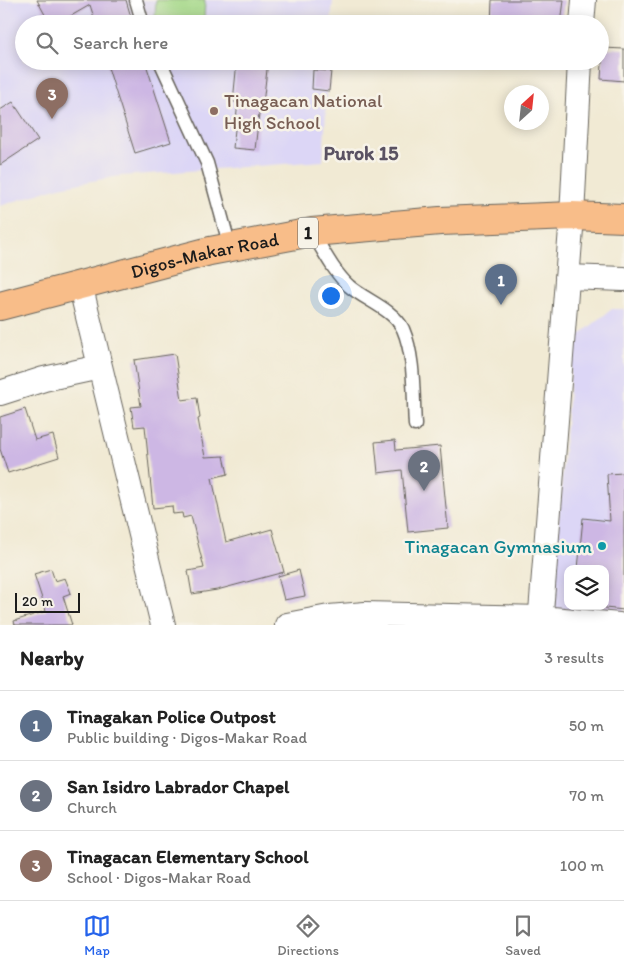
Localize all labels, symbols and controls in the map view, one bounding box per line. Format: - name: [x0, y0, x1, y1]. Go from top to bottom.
- search box: [15, 15, 609, 70]
- icon: search: [33, 29, 61, 57]
- text: Search here: [73, 31, 168, 54]
- pin: 3: [36, 78, 68, 119]
- north arrow: [504, 85, 549, 130]
- place label: Tinagacan National High School: [224, 89, 383, 134]
- marker: Tinagacan National High School: [208, 105, 220, 117]
- district label: Purok 15: [323, 141, 399, 165]
- road number: 1: [298, 218, 318, 248]
- street label: Digos-Makar Road: [128, 227, 280, 283]
- pin: 1: [485, 264, 517, 305]
- your location: [318, 283, 344, 309]
- pin: 2: [408, 450, 440, 491]
- place label: Tinagacan Gymnasium: [405, 535, 592, 558]
- marker: Tinagacan Gymnasium: [596, 540, 608, 552]
- map controls: [564, 565, 609, 610]
- button: layers: [564, 565, 609, 610]
- scale bar: [15, 590, 80, 613]
- text: 20 m: [22, 593, 53, 610]
- text: Nearby: [20, 645, 84, 670]
- text: 3 results: [544, 648, 604, 667]
- text: Tinagakan Police Outpost: [67, 705, 276, 728]
- text: 1: [32, 716, 40, 735]
- text: 50 m: [569, 716, 604, 735]
- text: Public building · Digos-Makar Road: [67, 728, 307, 747]
- text: San Isidro Labrador Chapel: [67, 775, 289, 798]
- text: 2: [32, 786, 40, 805]
- text: 70 m: [569, 786, 604, 805]
- text: Church: [67, 798, 117, 817]
- text: Tinagacan Elementary School: [67, 845, 309, 868]
- text: 3: [32, 856, 40, 875]
- text: 100 m: [560, 856, 604, 875]
- text: School · Digos-Makar Road: [67, 868, 251, 887]
- tab: Map: [83, 912, 111, 959]
- tab: Directions: [277, 912, 339, 959]
- tab: Saved: [505, 912, 541, 959]

